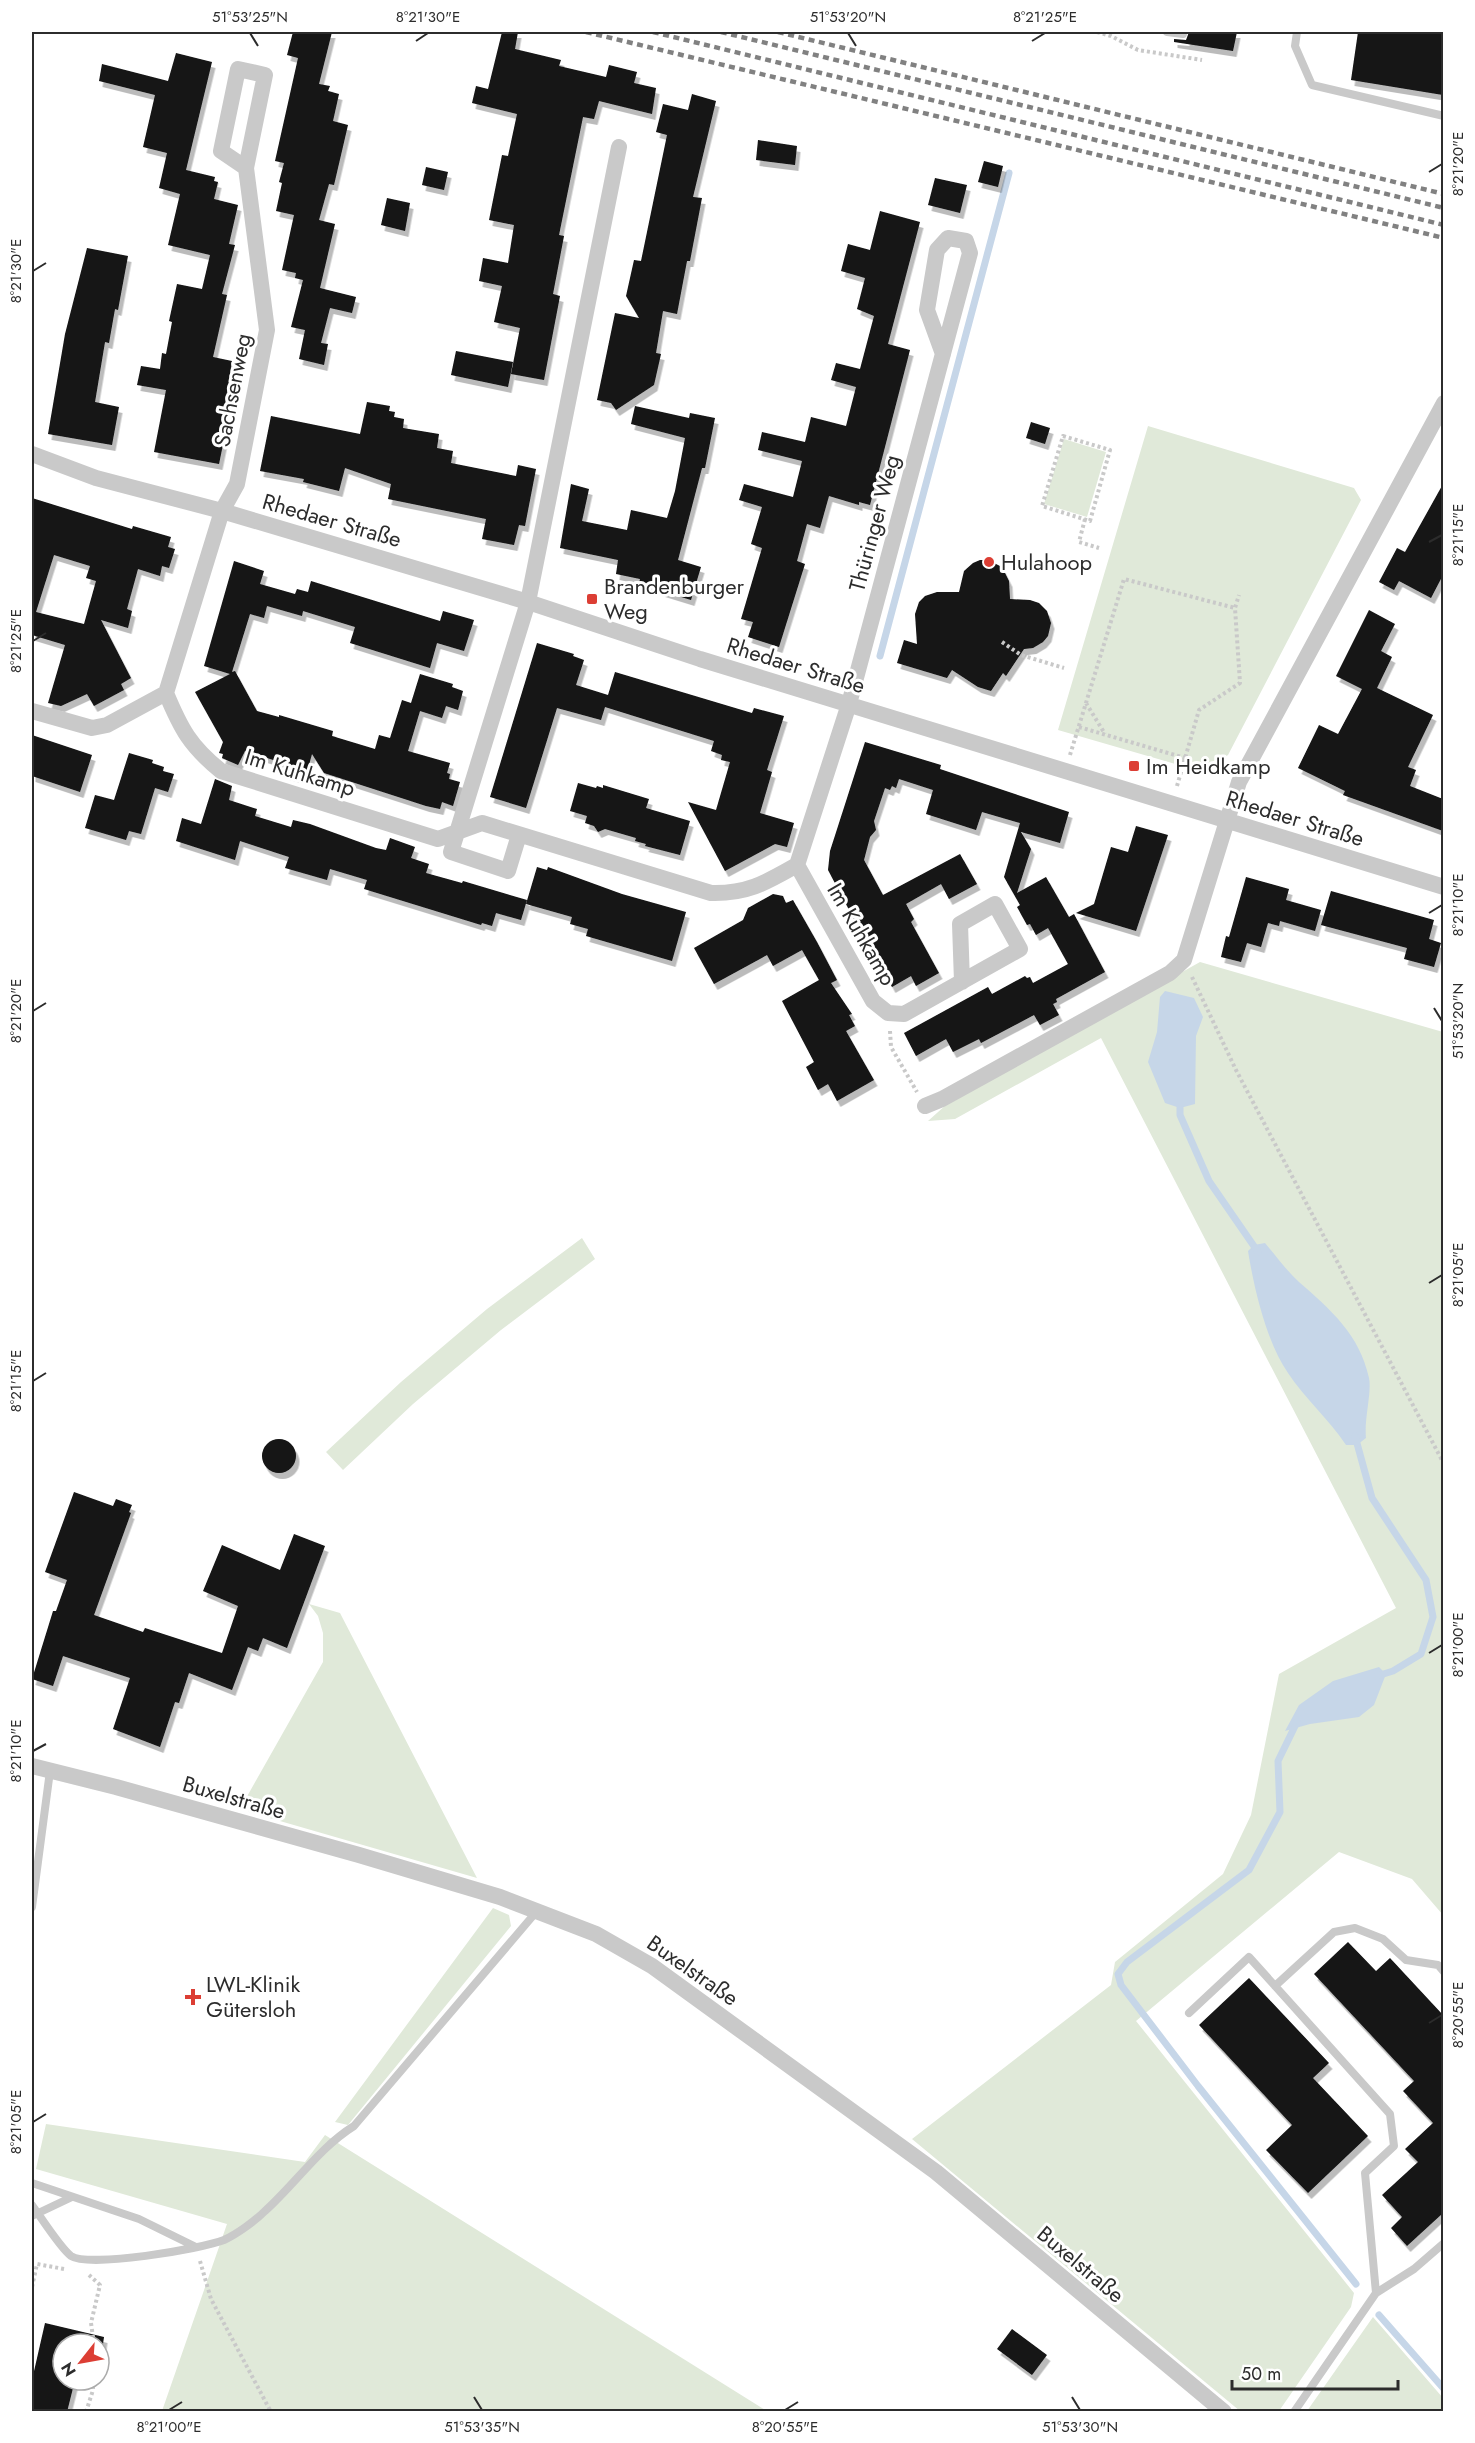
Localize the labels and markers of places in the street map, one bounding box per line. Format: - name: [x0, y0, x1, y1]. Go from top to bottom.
- place label: Hulahoop: [1001, 546, 1092, 578]
- marker: Hulahoop: [982, 555, 996, 569]
- place label: Brandenburger Weg: [604, 570, 745, 627]
- marker: Brandenburger Weg: [585, 592, 599, 606]
- place label: Im Heidkamp: [1146, 750, 1270, 782]
- marker: Im Heidkamp: [1127, 759, 1141, 773]
- place label: LWL-Klinik Gütersloh: [206, 1968, 300, 2025]
- marker: LWL-Klinik Gütersloh: [184, 1988, 202, 2006]

